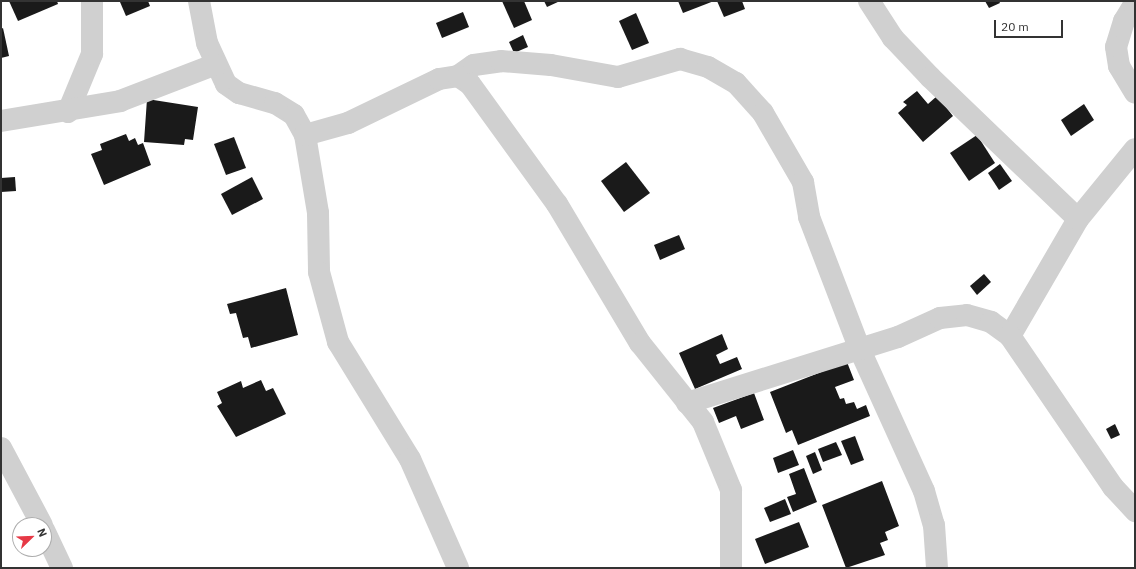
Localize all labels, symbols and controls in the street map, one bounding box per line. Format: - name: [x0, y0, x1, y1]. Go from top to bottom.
- scale bar: [996, 12, 1065, 38]
- text: 20 m: [1001, 19, 1029, 34]
- north arrow: [12, 517, 52, 557]
- text: N: [34, 526, 50, 539]

